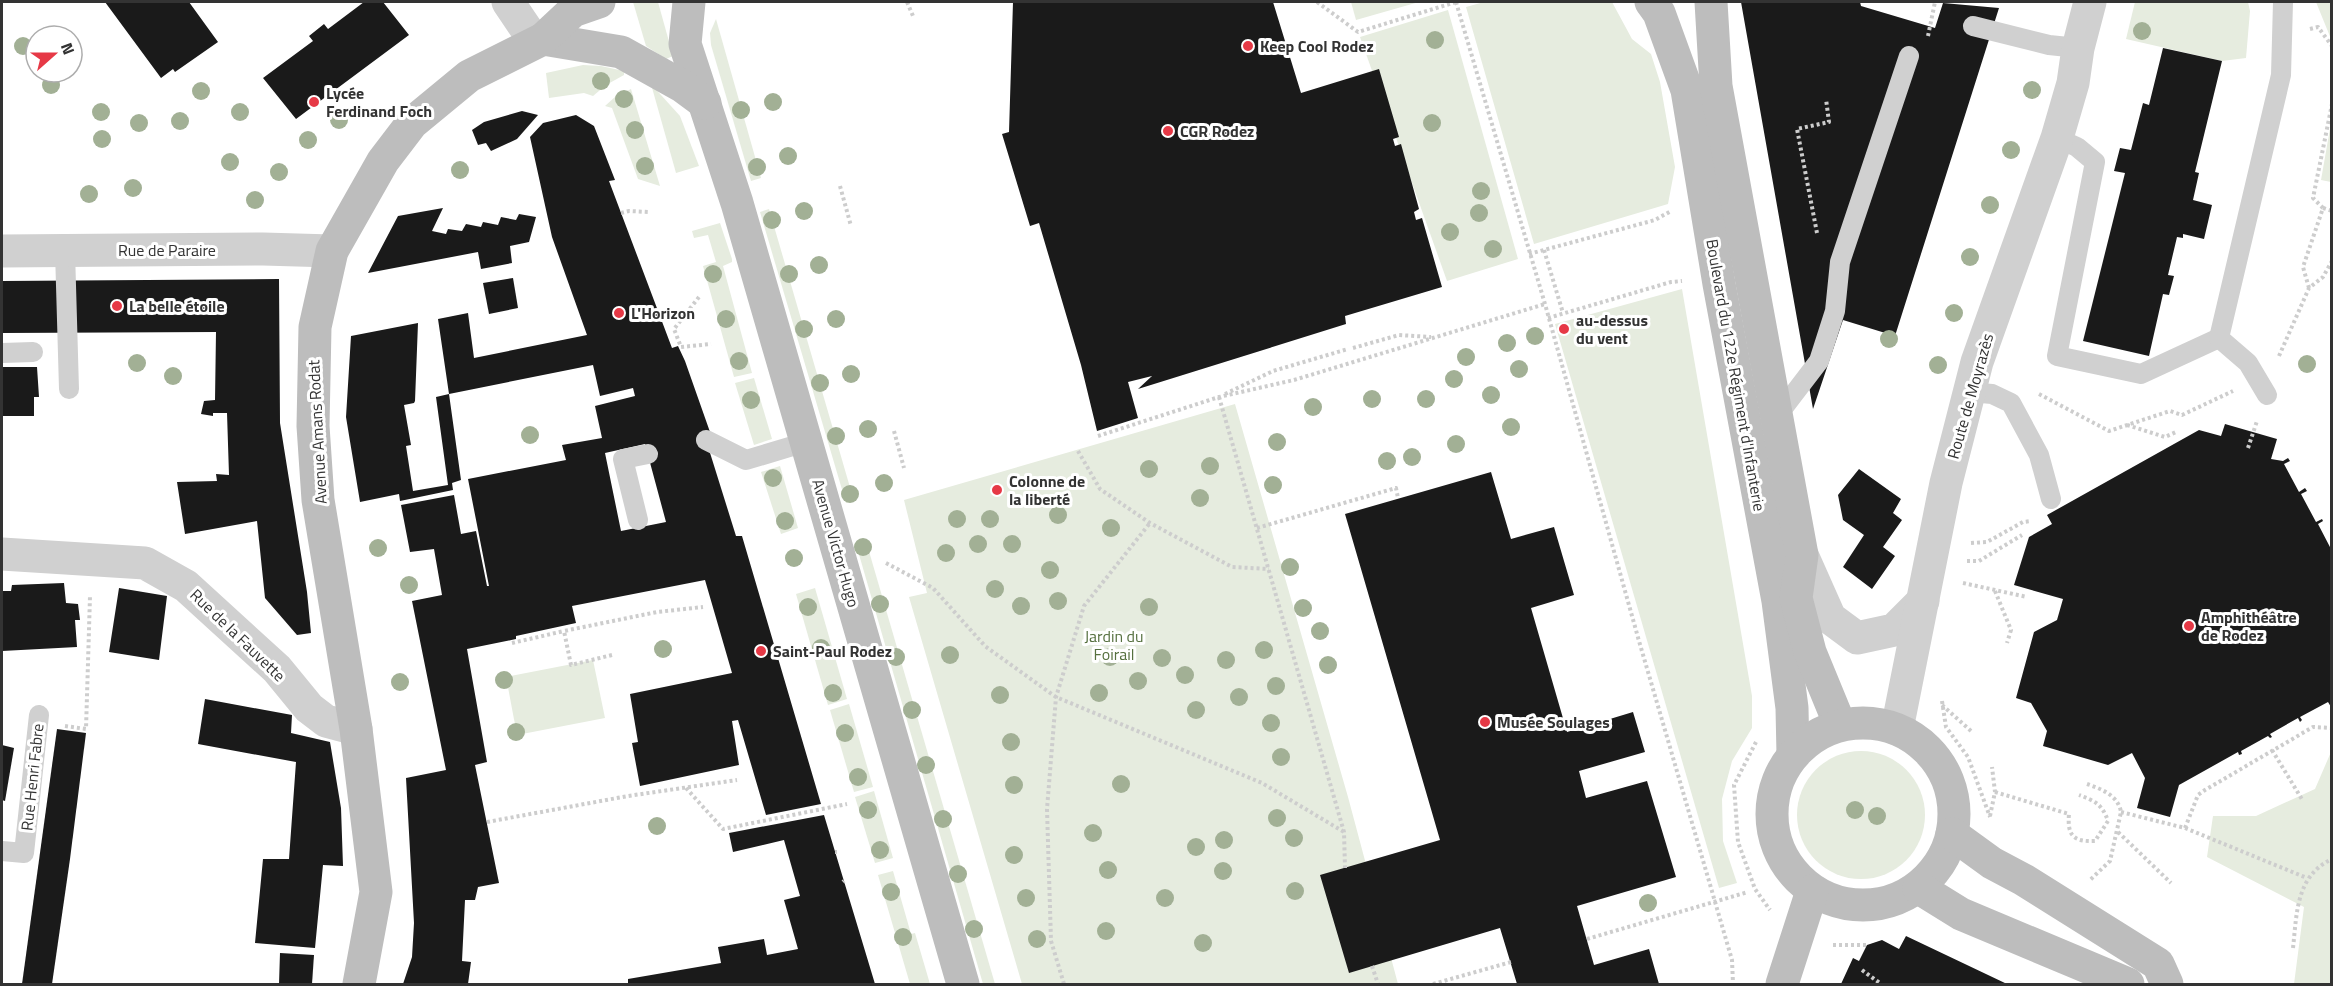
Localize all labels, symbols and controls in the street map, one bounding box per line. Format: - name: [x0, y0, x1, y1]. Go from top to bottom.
- north arrow: [24, 24, 84, 84]
- place label: Keep Cool Rodez: [1260, 34, 1374, 58]
- text: N: [55, 39, 81, 58]
- marker: Keep Cool Rodez: [1241, 39, 1255, 53]
- place label: Lycée Ferdinand Foch: [326, 81, 432, 123]
- marker: Lycée Ferdinand Foch: [307, 95, 321, 109]
- place label: CGR Rodez: [1180, 119, 1254, 143]
- marker: CGR Rodez: [1161, 124, 1175, 138]
- street label: Boulevard du 122e Régiment d'Infanterie: [1700, 237, 1772, 513]
- street label: Rue de Paraire: [118, 238, 216, 262]
- place label: La belle étoile: [129, 294, 225, 318]
- marker: La belle étoile: [110, 299, 124, 313]
- place label: L'Horizon: [631, 301, 695, 325]
- marker: L'Horizon: [612, 306, 626, 320]
- place label: au-dessus du vent: [1576, 308, 1648, 350]
- marker: au-dessus du vent: [1557, 322, 1571, 336]
- street label: Route de Moyrazès: [1941, 330, 1999, 462]
- street label: Avenue Amans Rodat: [301, 359, 333, 505]
- place label: Colonne de la liberté: [1009, 469, 1085, 511]
- street label: Avenue Victor Hugo: [806, 476, 866, 610]
- marker: Colonne de la liberté: [990, 483, 1004, 497]
- street label: Rue de la Fauvette: [185, 583, 291, 687]
- place label: Amphithéâtre de Rodez: [2201, 605, 2297, 647]
- marker: Amphithéâtre de Rodez: [2182, 619, 2196, 633]
- park label: Jardin du Foirail: [1084, 624, 1144, 666]
- place label: Saint-Paul Rodez: [773, 639, 892, 663]
- marker: Saint-Paul Rodez: [754, 644, 768, 658]
- place label: Musée Soulages: [1497, 710, 1610, 734]
- marker: Musée Soulages: [1478, 715, 1492, 729]
- street label: Rue Henri Fabre: [14, 722, 50, 832]

